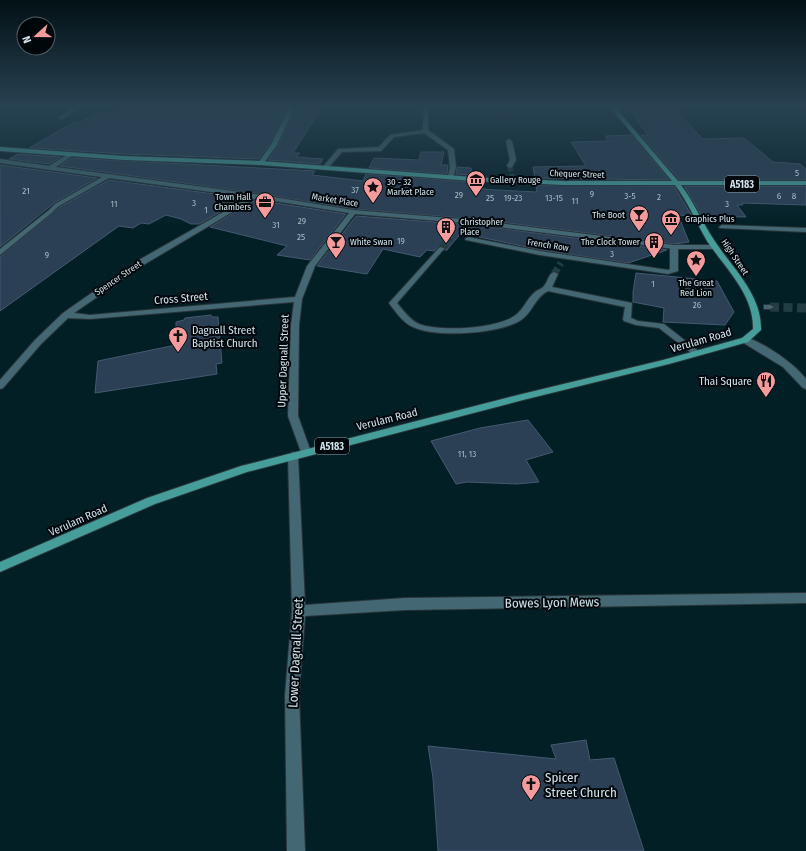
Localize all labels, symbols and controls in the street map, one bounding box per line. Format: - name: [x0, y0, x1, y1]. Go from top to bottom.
- north arrow: [16, 16, 56, 56]
- text: N: [20, 34, 34, 45]
- street label: Chequer Street: [549, 168, 605, 180]
- house number: 5: [795, 168, 799, 178]
- museum icon: Gallery Rouge: [465, 169, 487, 197]
- place label: Gallery Rouge: [490, 175, 541, 185]
- place icon: 30 - 32 Market Place: [362, 176, 384, 204]
- road number: A5183: [725, 176, 759, 192]
- place label: 30 - 32 Market Place: [387, 177, 435, 197]
- house number: 37: [351, 185, 359, 195]
- house number: 21: [22, 186, 30, 196]
- house number: 9: [590, 189, 594, 199]
- house number: 29: [455, 190, 463, 200]
- office icon: Town Hall Chambers: [254, 191, 276, 219]
- street label: Market Place: [311, 191, 360, 209]
- house number: 3-5: [624, 191, 636, 201]
- house number: 6: [777, 191, 782, 201]
- house number: 8: [792, 191, 797, 201]
- place label: Town Hall Chambers: [214, 192, 252, 212]
- house number: 2: [657, 192, 661, 202]
- house number: 25: [486, 193, 494, 203]
- house number: 19-23: [504, 193, 522, 203]
- house number: 13-15: [545, 193, 563, 203]
- house number: 11: [572, 196, 578, 206]
- house number: 3: [192, 198, 196, 208]
- house number: 11: [111, 199, 117, 209]
- house number: 3: [725, 199, 729, 209]
- bar icon: The Boot: [628, 204, 650, 232]
- house number: 1: [204, 205, 208, 215]
- museum icon: Graphics Plus: [660, 208, 682, 236]
- place label: The Boot: [592, 210, 625, 220]
- place label: Graphics Plus: [685, 214, 735, 224]
- house number: 29: [298, 216, 306, 226]
- building icon: Christopher Place: [435, 216, 457, 244]
- place label: Christopher Place: [460, 217, 504, 237]
- house number: 31: [272, 220, 280, 230]
- bar icon: White Swan: [325, 231, 347, 259]
- building icon: The Clock Tower: [643, 231, 665, 259]
- house number: 25: [297, 232, 305, 242]
- house number: 19: [397, 236, 405, 246]
- place label: White Swan: [350, 237, 393, 247]
- street label: French Row: [527, 237, 570, 253]
- place label: The Clock Tower: [581, 237, 641, 247]
- street label: High Street: [719, 237, 751, 277]
- house number: 3: [610, 249, 614, 259]
- place icon: The Great Red Lion: [685, 249, 707, 277]
- house number: 9: [45, 250, 49, 260]
- street label: Spencer Street: [93, 259, 143, 297]
- place label: The Great Red Lion: [678, 278, 714, 298]
- house number: 1: [651, 279, 655, 289]
- street label: Cross Street: [154, 290, 209, 307]
- house number: 26: [693, 300, 702, 310]
- street label: Upper Dagnall Street: [275, 314, 292, 408]
- place label: Dagnall Street Baptist Church: [192, 324, 258, 350]
- church icon: Dagnall Street Baptist Church: [167, 325, 189, 353]
- street label: Verulam Road: [669, 326, 733, 355]
- restaurant icon: Thai Square: [755, 370, 777, 398]
- place label: Thai Square: [699, 375, 752, 388]
- street label: Verulam Road: [355, 406, 419, 433]
- road number: A5183: [315, 438, 349, 454]
- house number: 11, 13: [458, 449, 476, 459]
- street label: Verulam Road: [47, 502, 109, 539]
- street label: Bowes Lyon Mews: [505, 594, 600, 611]
- street label: Lower Dagnall Street: [285, 597, 306, 708]
- place label: Spicer Street Church: [545, 770, 617, 800]
- church icon: Spicer Street Church: [520, 773, 542, 801]

